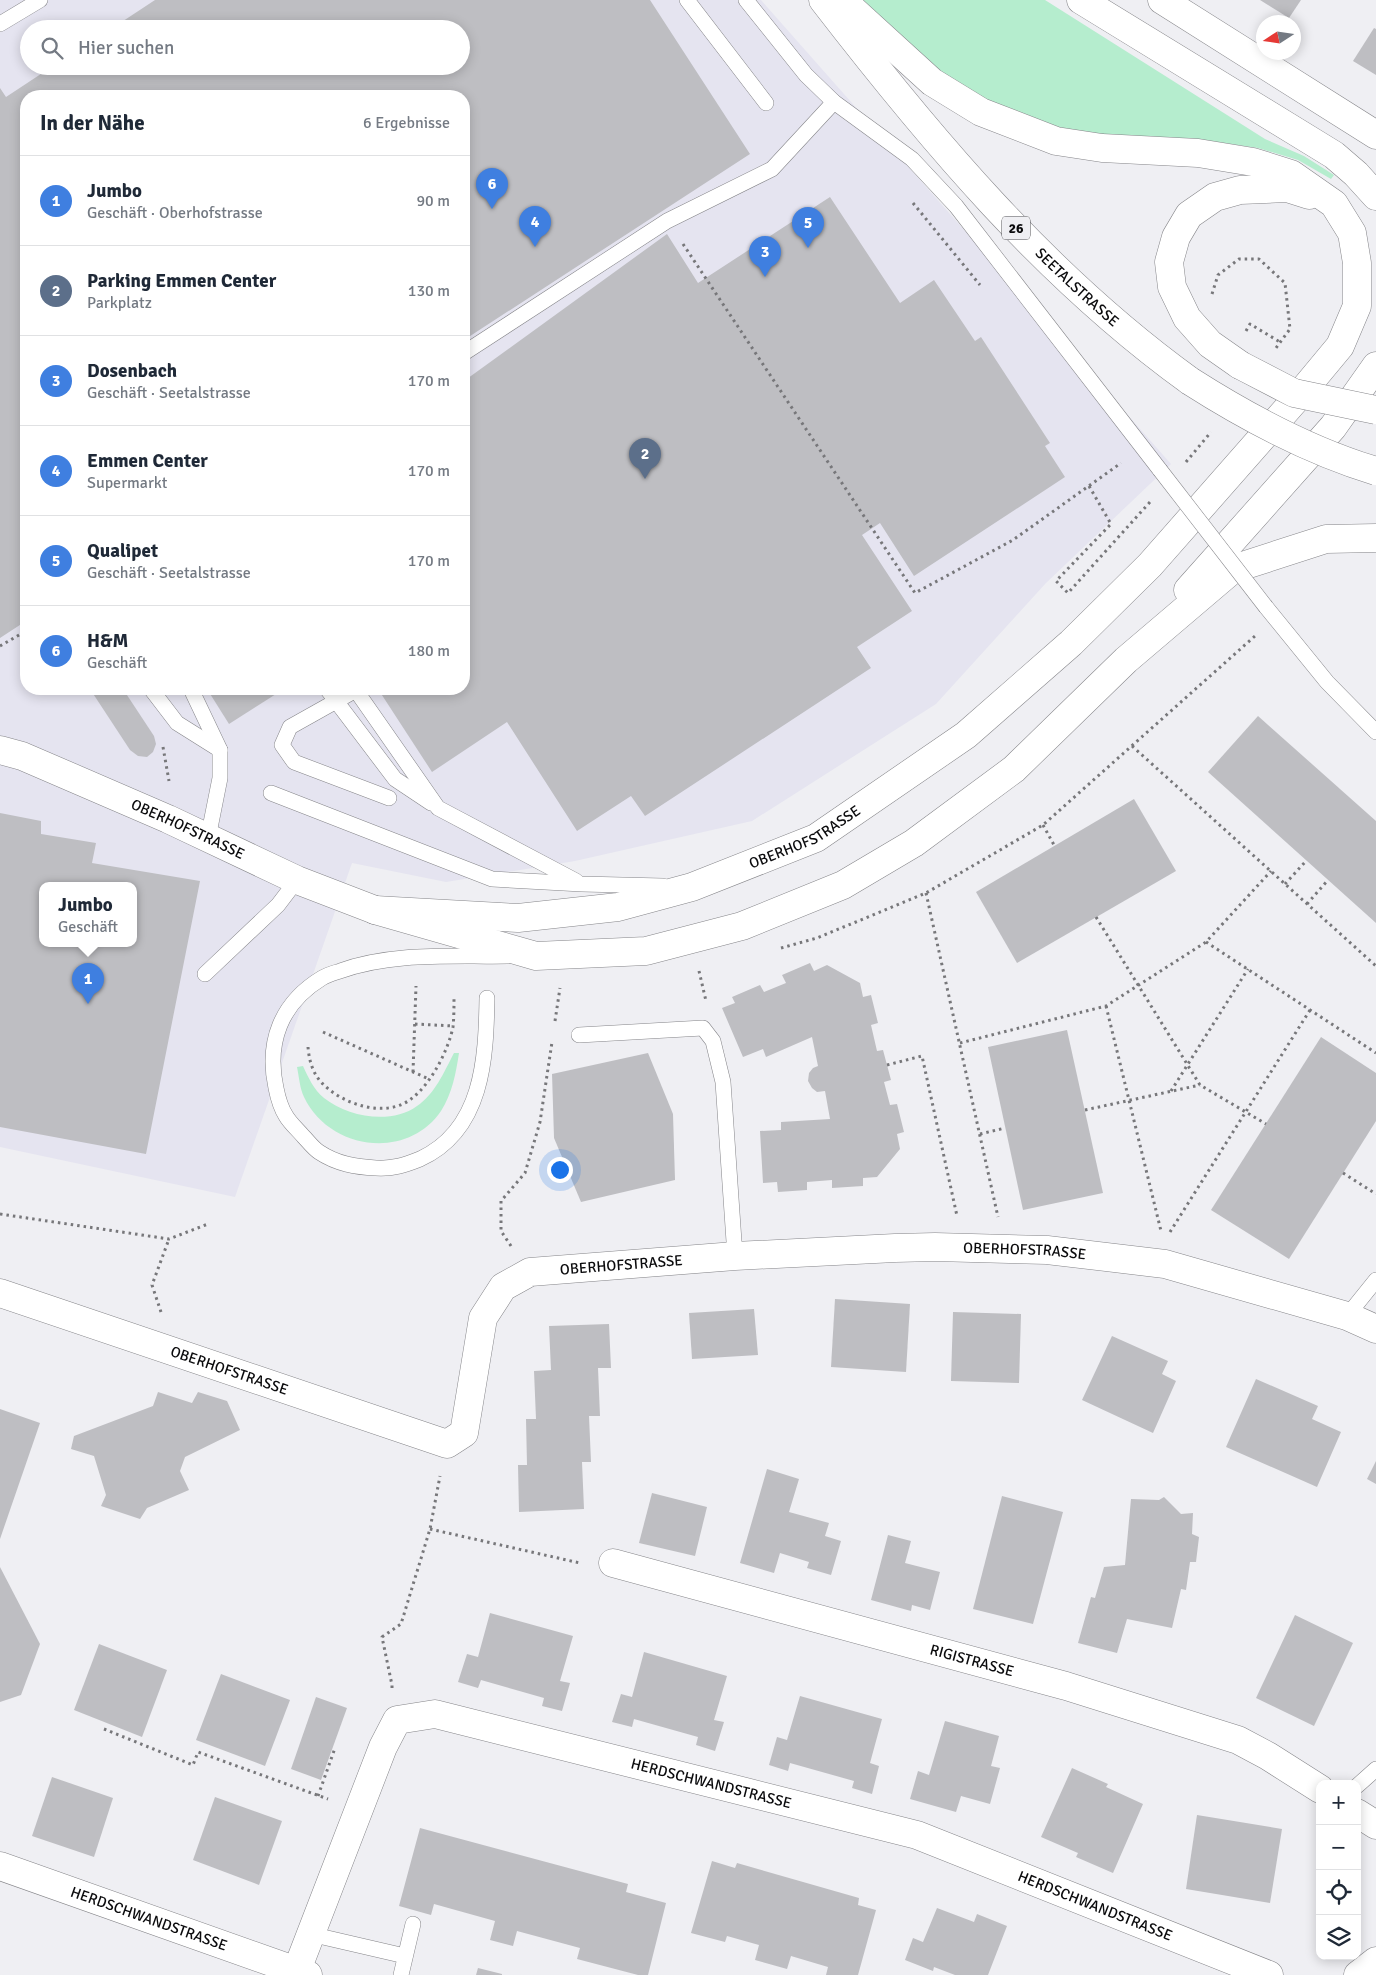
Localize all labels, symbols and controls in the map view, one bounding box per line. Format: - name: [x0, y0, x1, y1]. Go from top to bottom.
- north arrow: [1256, 15, 1301, 60]
- search box: [20, 20, 470, 75]
- icon: search: [38, 34, 66, 62]
- text: Hier suchen: [78, 36, 174, 60]
- text: In der Nähe: [40, 110, 145, 136]
- text: 6 Ergebnisse: [363, 113, 450, 133]
- pin: 6: [476, 168, 508, 209]
- text: Jumbo: [87, 179, 142, 203]
- text: 1: [52, 191, 60, 211]
- text: 90 m: [416, 191, 450, 211]
- text: Geschäft · Oberhofstrasse: [87, 203, 263, 223]
- pin: 4: [519, 206, 551, 247]
- pin: 5: [792, 207, 824, 248]
- road number: 26: [1002, 217, 1030, 240]
- pin: 3: [749, 236, 781, 277]
- street label: SEETALSTRASSE: [1032, 244, 1123, 330]
- text: Parking Emmen Center: [87, 269, 276, 293]
- text: 2: [52, 281, 60, 301]
- text: 130 m: [408, 281, 450, 301]
- text: Parkplatz: [87, 293, 152, 313]
- text: Dosenbach: [87, 359, 177, 383]
- text: 3: [52, 371, 60, 391]
- text: 170 m: [408, 371, 450, 391]
- text: Geschäft · Seetalstrasse: [87, 383, 251, 403]
- pin: 2: [629, 438, 661, 479]
- text: Emmen Center: [87, 449, 208, 473]
- text: 4: [52, 461, 60, 481]
- text: 170 m: [408, 461, 450, 481]
- text: Supermarkt: [87, 473, 167, 493]
- text: Qualipet: [87, 539, 158, 563]
- text: 5: [52, 551, 60, 571]
- text: 170 m: [408, 551, 450, 571]
- text: Geschäft · Seetalstrasse: [87, 563, 251, 583]
- text: H&M: [87, 629, 128, 653]
- text: 6: [52, 641, 60, 661]
- text: 180 m: [408, 641, 450, 661]
- text: Geschäft: [87, 653, 147, 673]
- street label: OBERHOFSTRASSE: [128, 795, 248, 863]
- street label: OBERHOFSTRASSE: [746, 801, 864, 873]
- popup: [39, 882, 137, 947]
- text: Jumbo: [58, 893, 113, 917]
- text: Geschäft: [58, 917, 118, 937]
- pin: 1: [72, 963, 104, 1004]
- your location: [547, 1157, 573, 1183]
- street label: OBERHOFSTRASSE: [963, 1239, 1087, 1264]
- street label: OBERHOFSTRASSE: [559, 1251, 683, 1279]
- street label: OBERHOFSTRASSE: [168, 1342, 290, 1399]
- street label: RIGISTRASSE: [928, 1640, 1016, 1680]
- street label: HERDSCHWANDSTRASSE: [629, 1755, 793, 1812]
- map controls: [1316, 1780, 1361, 1960]
- button: +: [1316, 1780, 1361, 1825]
- button: −: [1316, 1825, 1361, 1870]
- street label: HERDSCHWANDSTRASSE: [1015, 1867, 1175, 1945]
- button: locate: [1316, 1870, 1361, 1915]
- street label: HERDSCHWANDSTRASSE: [68, 1883, 230, 1955]
- button: layers: [1316, 1915, 1361, 1960]

